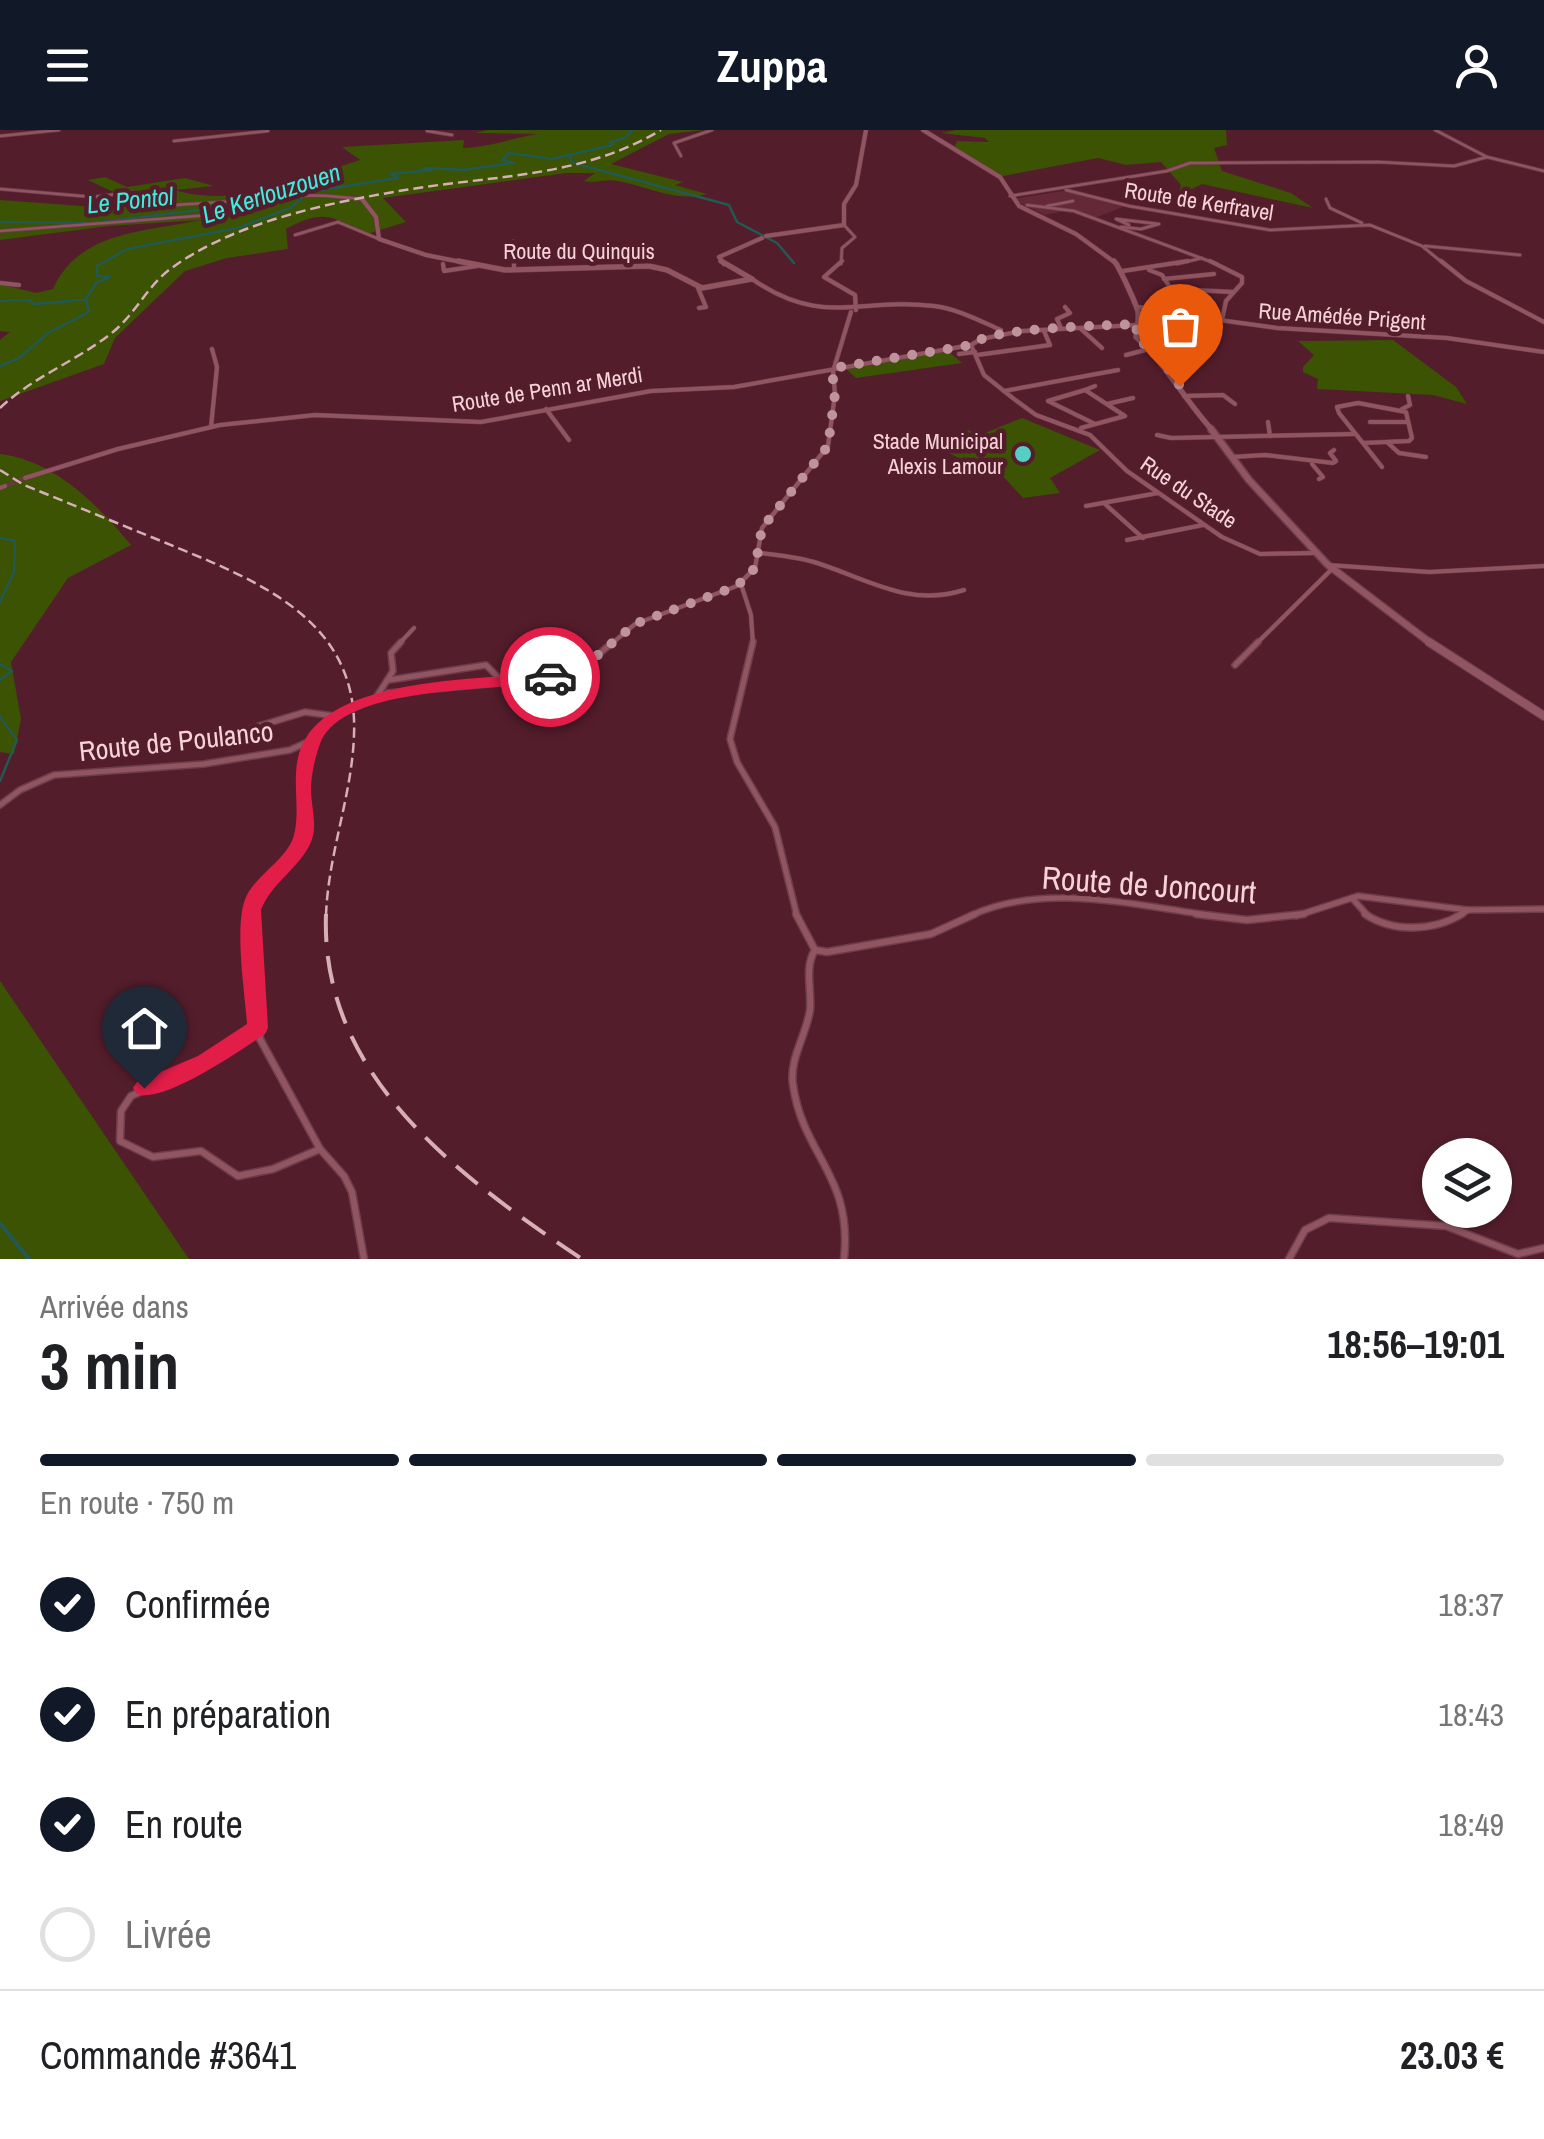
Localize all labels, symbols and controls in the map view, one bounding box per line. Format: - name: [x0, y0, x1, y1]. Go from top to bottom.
- text: Zuppa: [717, 35, 827, 96]
- icon: menu: [40, 38, 95, 93]
- icon: person: [1449, 38, 1504, 93]
- water label: Le Kerlouzouen: [197, 155, 345, 231]
- street label: Route de Kerfravel: [1122, 174, 1276, 228]
- water label: Le Pontol: [85, 179, 175, 221]
- street label: Route du Quinquis: [503, 236, 655, 266]
- pin: [1138, 284, 1223, 387]
- street label: Rue Amédée Prigent: [1257, 295, 1427, 337]
- icon: bag: [1153, 299, 1208, 354]
- street label: Route de Penn ar Merdi: [450, 359, 644, 419]
- place label: Stade Municipal Alexis Lamour: [873, 426, 1003, 481]
- marker: Stade Municipal Alexis Lamour: [1012, 443, 1034, 465]
- street label: Rue du Stade: [1135, 449, 1243, 535]
- courier: [500, 627, 600, 727]
- icon: car: [523, 650, 578, 705]
- street label: Route de Poulanco: [77, 712, 275, 770]
- street label: Route de Joncourt: [1041, 856, 1257, 913]
- pin: [102, 986, 187, 1089]
- icon: home: [117, 1001, 172, 1056]
- map controls: [1422, 1138, 1512, 1228]
- button: layers: [1422, 1138, 1512, 1228]
- text: Arrivée dans: [40, 1285, 189, 1328]
- text: 18:56–19:01: [1327, 1319, 1504, 1370]
- text: 3 min: [40, 1322, 179, 1409]
- text: En route · 750 m: [40, 1481, 234, 1524]
- icon: check: [40, 1577, 95, 1632]
- text: Confirmée: [125, 1579, 270, 1630]
- text: 18:37: [1438, 1583, 1504, 1626]
- icon: check: [40, 1687, 95, 1742]
- text: En préparation: [125, 1689, 331, 1740]
- text: 18:43: [1438, 1693, 1504, 1736]
- icon: check: [40, 1797, 95, 1852]
- text: En route: [125, 1799, 243, 1850]
- text: 18:49: [1438, 1803, 1504, 1846]
- text: Livrée: [125, 1909, 212, 1960]
- text: Commande #3641: [40, 2030, 296, 2081]
- text: 23.03 €: [1400, 2030, 1504, 2081]

